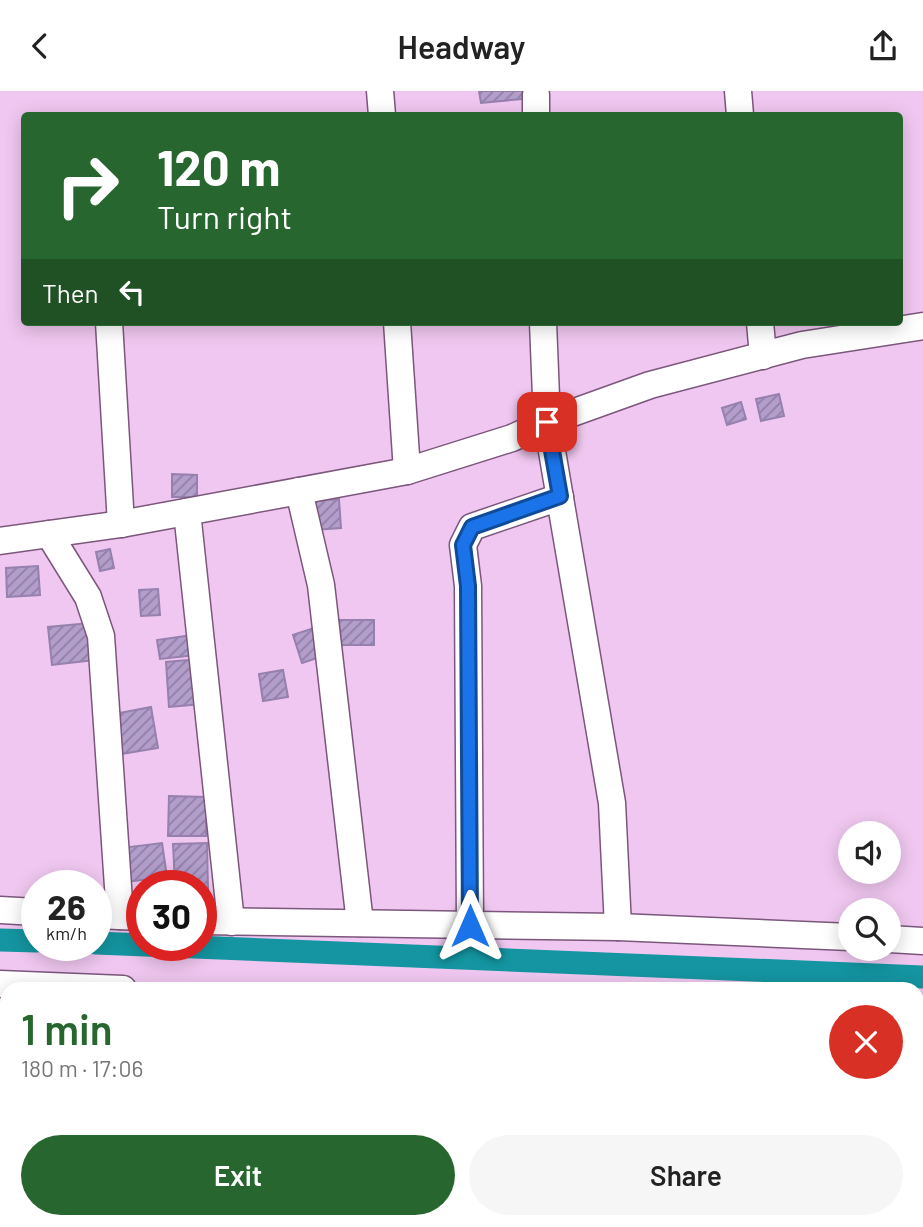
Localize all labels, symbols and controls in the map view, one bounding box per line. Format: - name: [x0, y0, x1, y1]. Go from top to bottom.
- icon: back: [21, 27, 59, 65]
- text: Headway: [398, 27, 525, 65]
- icon: share: [864, 27, 902, 65]
- text: 120 m: [157, 137, 280, 196]
- icon: right: [42, 140, 133, 231]
- text: Turn right: [157, 197, 292, 235]
- icon: left: [113, 273, 151, 311]
- text: Then: [42, 277, 99, 308]
- pin: [517, 392, 577, 452]
- icon: arrive: [528, 403, 566, 441]
- map controls: [838, 821, 901, 961]
- button: sound: [838, 821, 901, 884]
- speed limit sign: 30: [126, 870, 217, 961]
- text: 26: [47, 885, 86, 927]
- position arrow: [433, 889, 507, 963]
- button: search: [838, 898, 901, 961]
- text: km/h: [46, 922, 87, 944]
- text: 1 min: [21, 1003, 113, 1053]
- button: close: [829, 1005, 903, 1079]
- text: 180 m · 17:06: [21, 1054, 143, 1082]
- button: Exit: [21, 1135, 455, 1215]
- button: Share: [469, 1135, 903, 1215]

